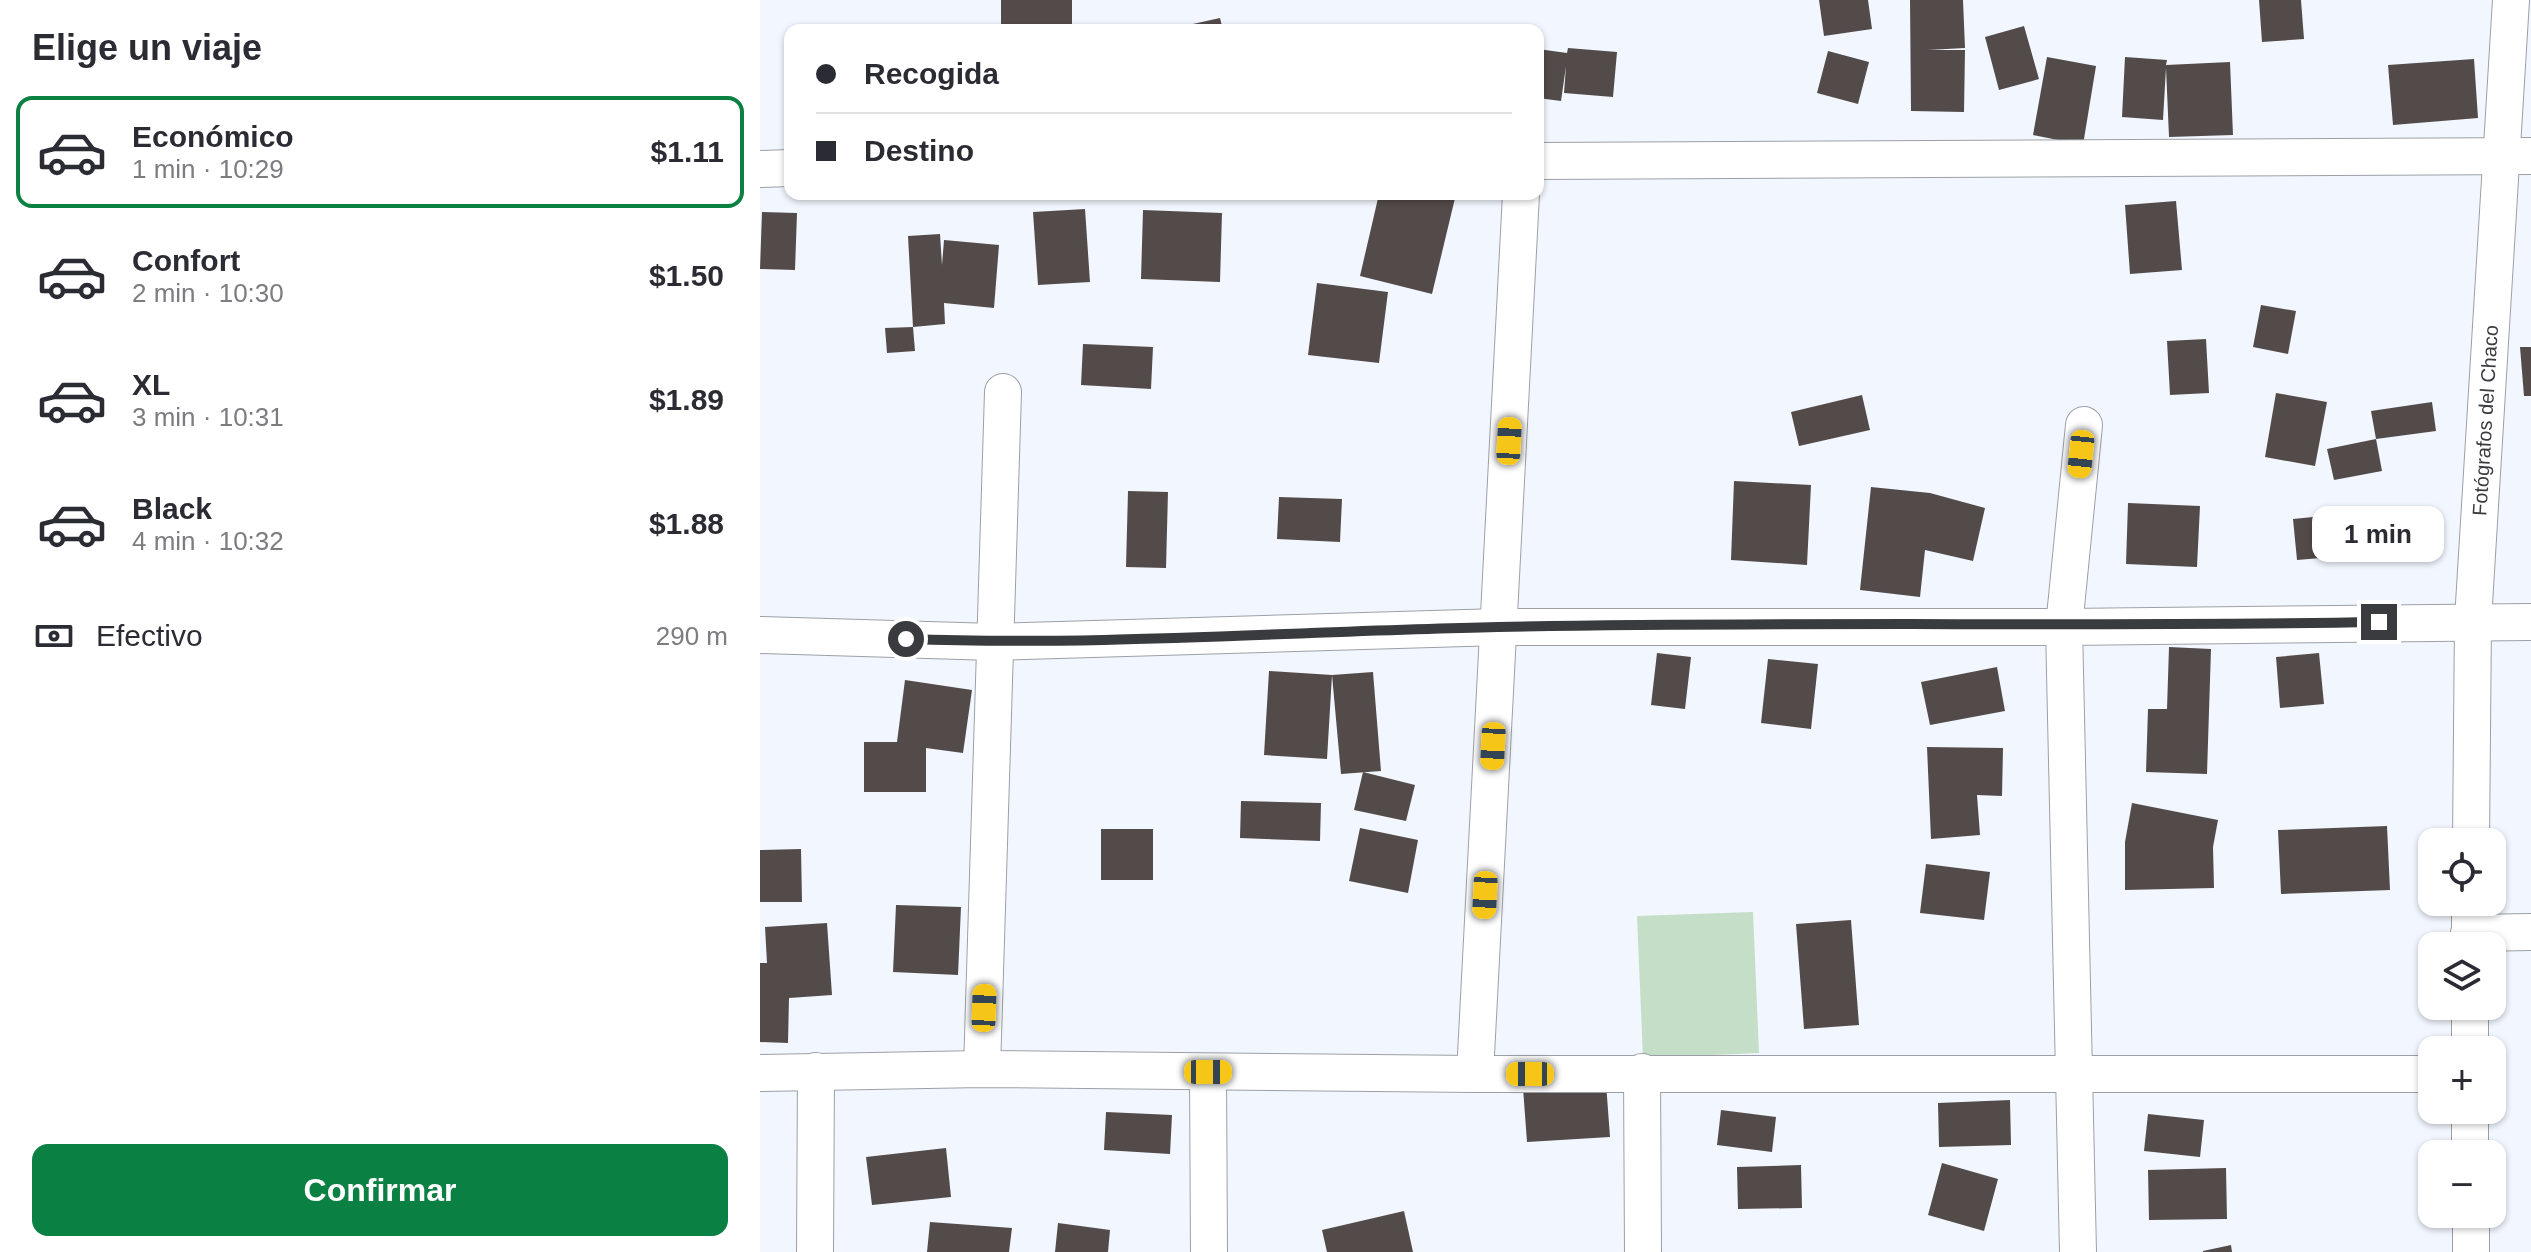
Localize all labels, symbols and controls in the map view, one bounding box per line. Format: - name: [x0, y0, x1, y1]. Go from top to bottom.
- text: Elige un viaje: [32, 27, 262, 68]
- text: Recogida: [864, 57, 999, 90]
- icon: car: [36, 116, 108, 188]
- text: Económico: [132, 120, 294, 153]
- text: Destino: [864, 134, 974, 167]
- text: $1.11: [651, 135, 724, 168]
- text: 1 min · 10:29: [132, 154, 284, 184]
- icon: car: [36, 240, 108, 312]
- text: Confort: [132, 244, 240, 277]
- text: $1.50: [649, 259, 724, 292]
- text: 2 min · 10:30: [132, 278, 284, 308]
- street label: Fotógrafos del Chaco: [2468, 324, 2502, 517]
- icon: car: [36, 364, 108, 436]
- text: XL: [132, 368, 170, 401]
- text: $1.89: [649, 383, 724, 416]
- text: 3 min · 10:31: [132, 402, 284, 432]
- car: [1496, 416, 1522, 466]
- car: [2067, 429, 2095, 479]
- icon: car: [36, 488, 108, 560]
- text: Black: [132, 492, 212, 525]
- callout: 1 min: [2313, 506, 2445, 562]
- text: $1.88: [649, 507, 724, 540]
- text: 1 min: [2344, 519, 2412, 549]
- text: 4 min · 10:32: [132, 526, 284, 556]
- route end: [2361, 604, 2397, 640]
- icon: cash: [32, 614, 76, 658]
- text: Efectivo: [96, 619, 203, 652]
- text: 290 m: [656, 621, 728, 651]
- route start: [888, 621, 924, 657]
- car: [1480, 721, 1506, 771]
- map controls: [2418, 828, 2506, 1228]
- button: locate: [2418, 828, 2506, 916]
- car: [1472, 870, 1498, 920]
- button: layers: [2418, 932, 2506, 1020]
- car: [971, 984, 997, 1032]
- button: +: [2418, 1036, 2506, 1124]
- car: [1184, 1060, 1232, 1084]
- car: [1506, 1062, 1554, 1086]
- button: −: [2418, 1140, 2506, 1228]
- button: Confirmar: [32, 1144, 728, 1236]

